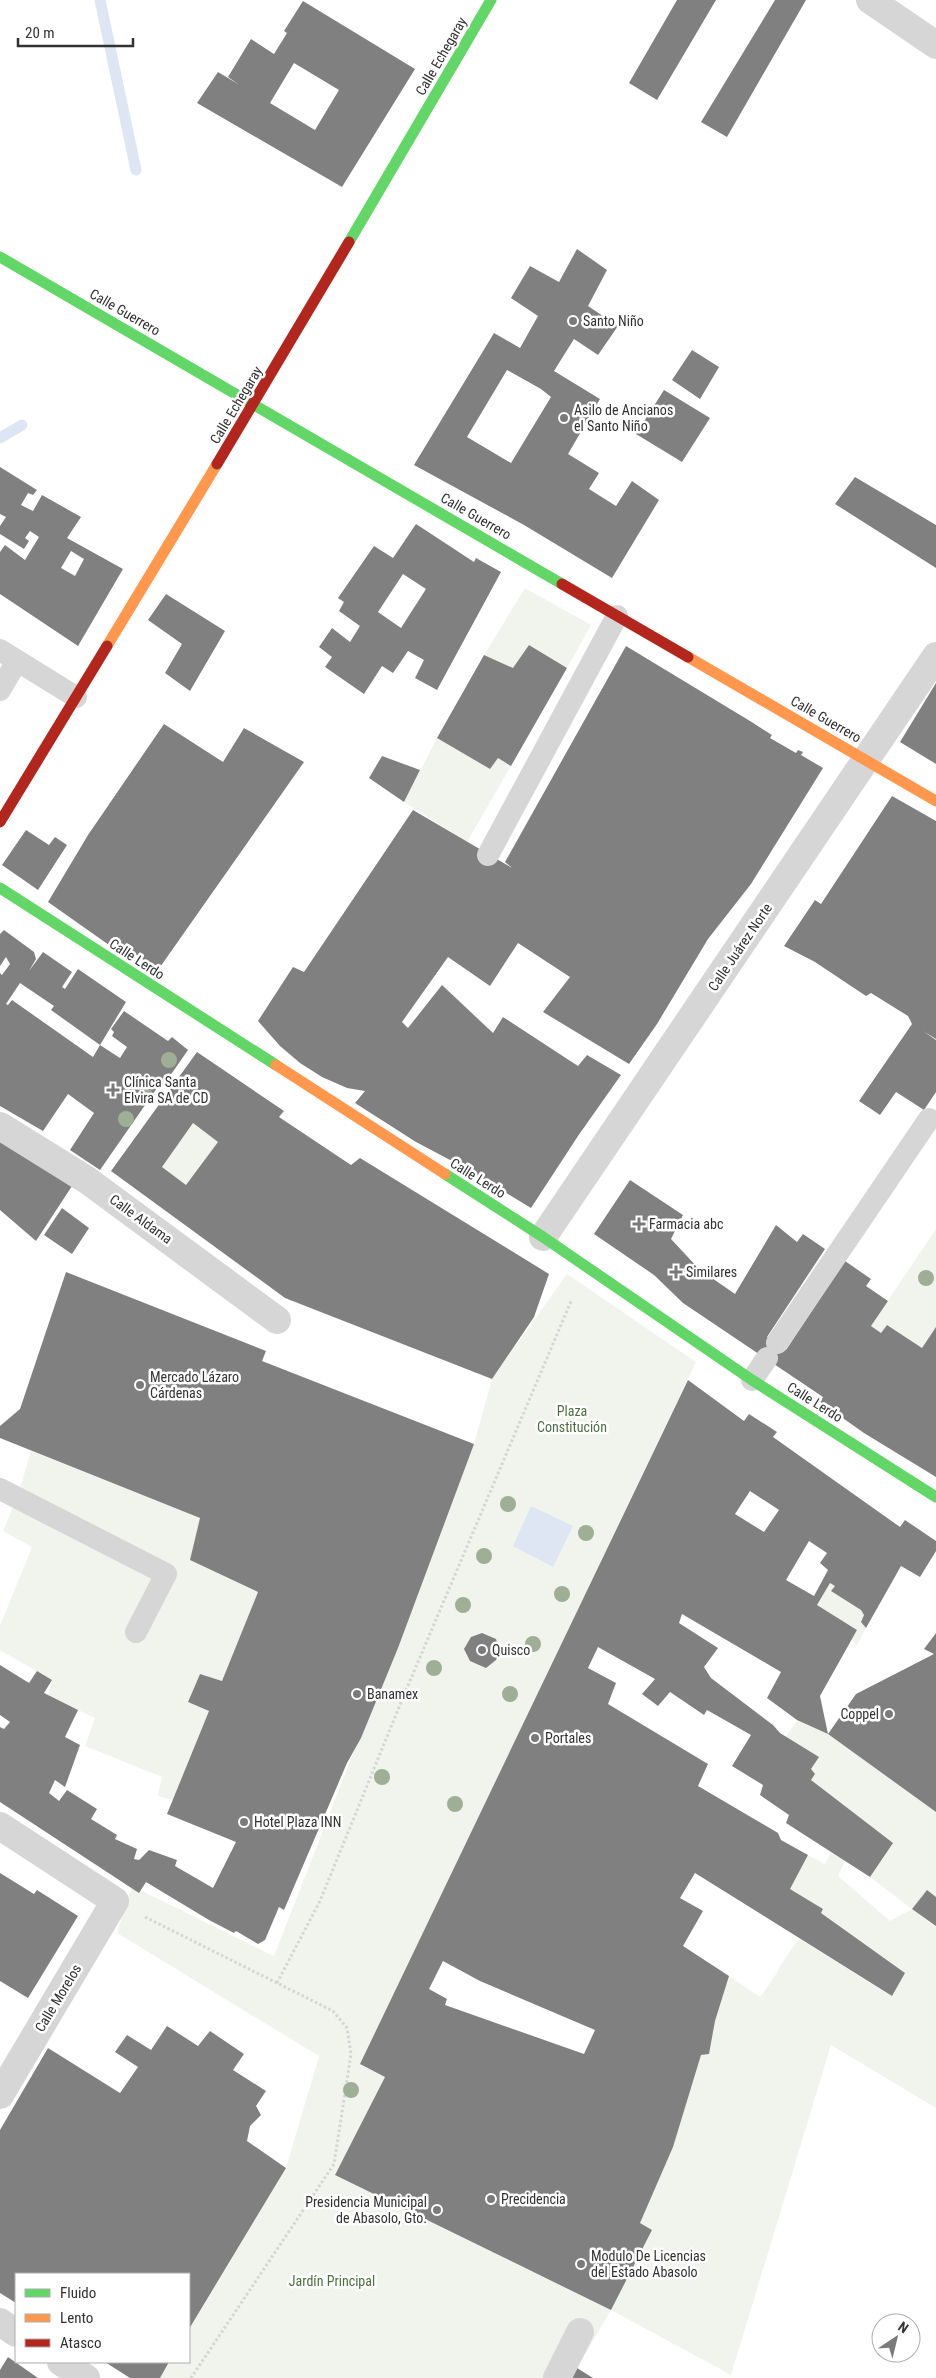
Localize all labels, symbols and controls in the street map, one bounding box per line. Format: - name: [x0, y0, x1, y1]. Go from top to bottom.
- street label: Calle Echegaray: [412, 14, 470, 98]
- scale bar: [18, 15, 132, 47]
- text: 20 m: [25, 24, 55, 42]
- street label: Calle Guerrero: [87, 285, 163, 339]
- place label: Santo Niño: [583, 313, 644, 329]
- marker: Santo Niño: [567, 315, 579, 327]
- street label: Calle Echegaray: [207, 363, 265, 447]
- place label: Asilo de Ancianos el Santo Niño: [574, 402, 673, 434]
- marker: Asilo de Ancianos el Santo Niño: [558, 412, 570, 424]
- street label: Calle Guerrero: [438, 489, 514, 543]
- street label: Calle Guerrero: [788, 692, 864, 746]
- street label: Calle Juárez Norte: [705, 900, 775, 994]
- street label: Calle Lerdo: [107, 935, 167, 983]
- place label: Clínica Santa Elvira SA de CD: [124, 1074, 208, 1106]
- marker: Clínica Santa Elvira SA de CD: [106, 1083, 120, 1097]
- street label: Calle Lerdo: [447, 1155, 509, 1201]
- street label: Calle Aldama: [107, 1191, 175, 1247]
- place label: Farmacia abc: [649, 1216, 723, 1232]
- marker: Farmacia abc: [633, 1218, 645, 1230]
- place label: Similares: [686, 1264, 737, 1280]
- marker: Similares: [670, 1266, 682, 1278]
- place label: Mercado Lázaro Cárdenas: [150, 1369, 239, 1401]
- marker: Mercado Lázaro Cárdenas: [134, 1379, 146, 1391]
- street label: Calle Lerdo: [784, 1379, 846, 1425]
- park label: Plaza Constitución: [537, 1403, 607, 1435]
- place label: Quisco: [492, 1642, 530, 1658]
- marker: Quisco: [476, 1644, 488, 1656]
- place label: Banamex: [367, 1686, 418, 1702]
- marker: Banamex: [351, 1688, 363, 1700]
- place label: Coppel: [840, 1706, 879, 1722]
- marker: Coppel: [883, 1708, 895, 1720]
- place label: Portales: [545, 1730, 591, 1746]
- marker: Portales: [529, 1732, 541, 1744]
- place label: Hotel Plaza INN: [254, 1814, 341, 1830]
- marker: Hotel Plaza INN: [238, 1816, 250, 1828]
- street label: Calle Morelos: [32, 1961, 84, 2035]
- place label: Precidencia: [501, 2191, 566, 2207]
- marker: Precidencia: [485, 2193, 497, 2205]
- place label: Presidencia Municipal de Abasolo, Gto.: [305, 2194, 427, 2226]
- marker: Presidencia Municipal de Abasolo, Gto.: [431, 2204, 443, 2216]
- place label: Modulo De Licencias del Estado Abasolo: [591, 2248, 706, 2280]
- marker: Modulo De Licencias del Estado Abasolo: [575, 2258, 587, 2270]
- legend: [15, 2273, 190, 2363]
- park label: Jardín Principal: [289, 2273, 375, 2289]
- text: Fluido: [60, 2284, 96, 2302]
- text: Lento: [60, 2309, 93, 2327]
- north arrow: [871, 2313, 921, 2363]
- text: N: [895, 2318, 912, 2336]
- text: Atasco: [60, 2334, 101, 2352]

